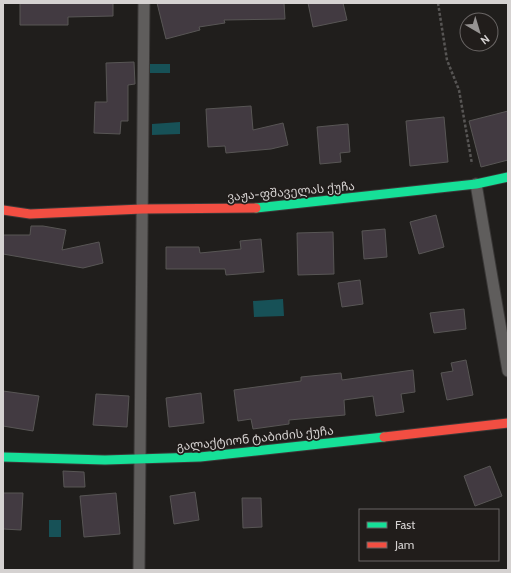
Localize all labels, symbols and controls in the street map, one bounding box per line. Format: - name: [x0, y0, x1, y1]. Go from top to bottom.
- north arrow: [459, 12, 499, 52]
- text: N: [478, 32, 493, 48]
- street label: ვაჟა-ფშაველას ქუჩა: [227, 178, 356, 205]
- street label: გალაქტიონ ტაბიძის ქუჩა: [176, 422, 334, 455]
- legend: [359, 509, 499, 561]
- text: Fast: [395, 517, 415, 532]
- text: Jam: [394, 537, 414, 552]

